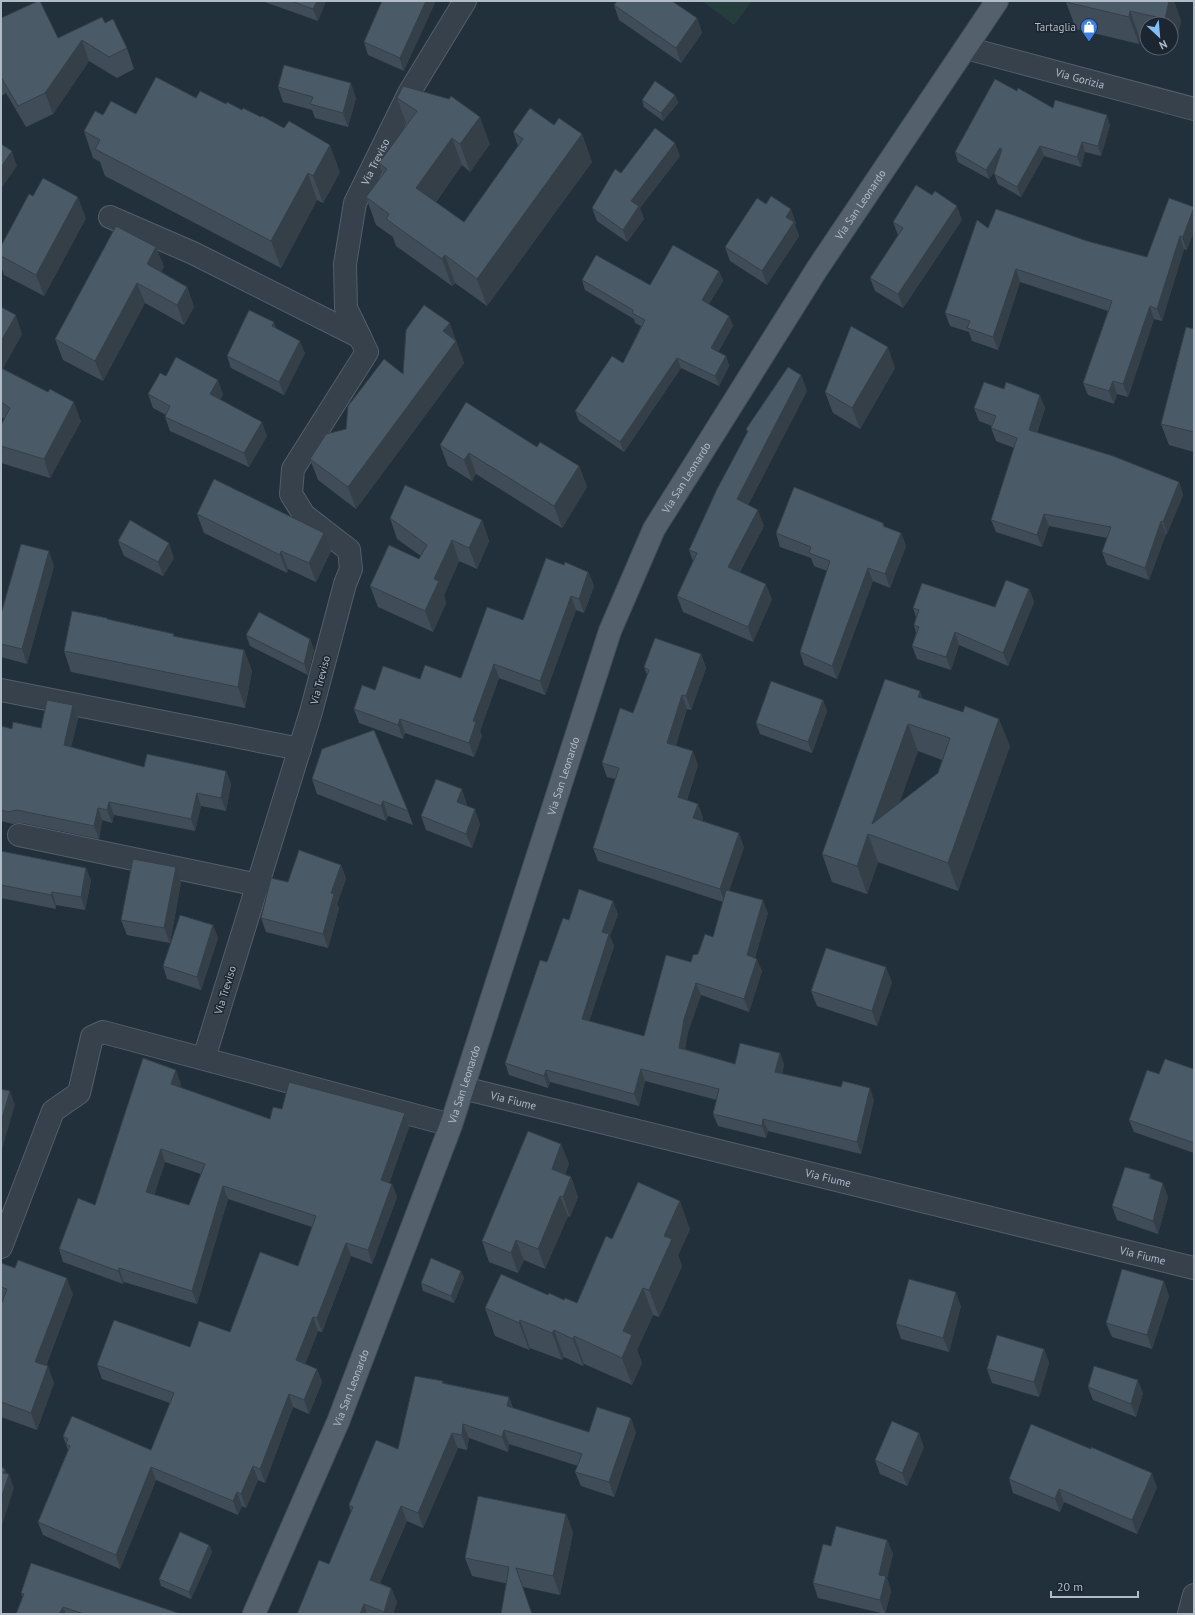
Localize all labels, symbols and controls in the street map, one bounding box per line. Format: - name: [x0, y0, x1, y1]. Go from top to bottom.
- north arrow: [1139, 16, 1179, 56]
- shop icon: Tartaglia: [1079, 17, 1099, 42]
- place label: Tartaglia: [1035, 20, 1076, 34]
- text: N: [1157, 37, 1170, 53]
- street label: Via Gorizia: [1053, 65, 1106, 92]
- street label: Via Treviso: [357, 136, 393, 188]
- street label: Via San Leonardo: [831, 167, 889, 243]
- street label: Via San Leonardo: [658, 439, 714, 517]
- street label: Via Treviso: [307, 654, 333, 707]
- street label: Via San Leonardo: [544, 735, 582, 818]
- street label: Via Treviso: [211, 964, 239, 1017]
- street label: Via San Leonardo: [445, 1043, 483, 1126]
- street label: Via Fiume: [488, 1088, 538, 1113]
- street label: Via Fiume: [803, 1165, 853, 1190]
- street label: Via Fiume: [1117, 1243, 1167, 1268]
- street label: Via San Leonardo: [329, 1347, 372, 1430]
- scale bar: [1051, 1573, 1138, 1599]
- text: 20 m: [1057, 1579, 1083, 1594]

